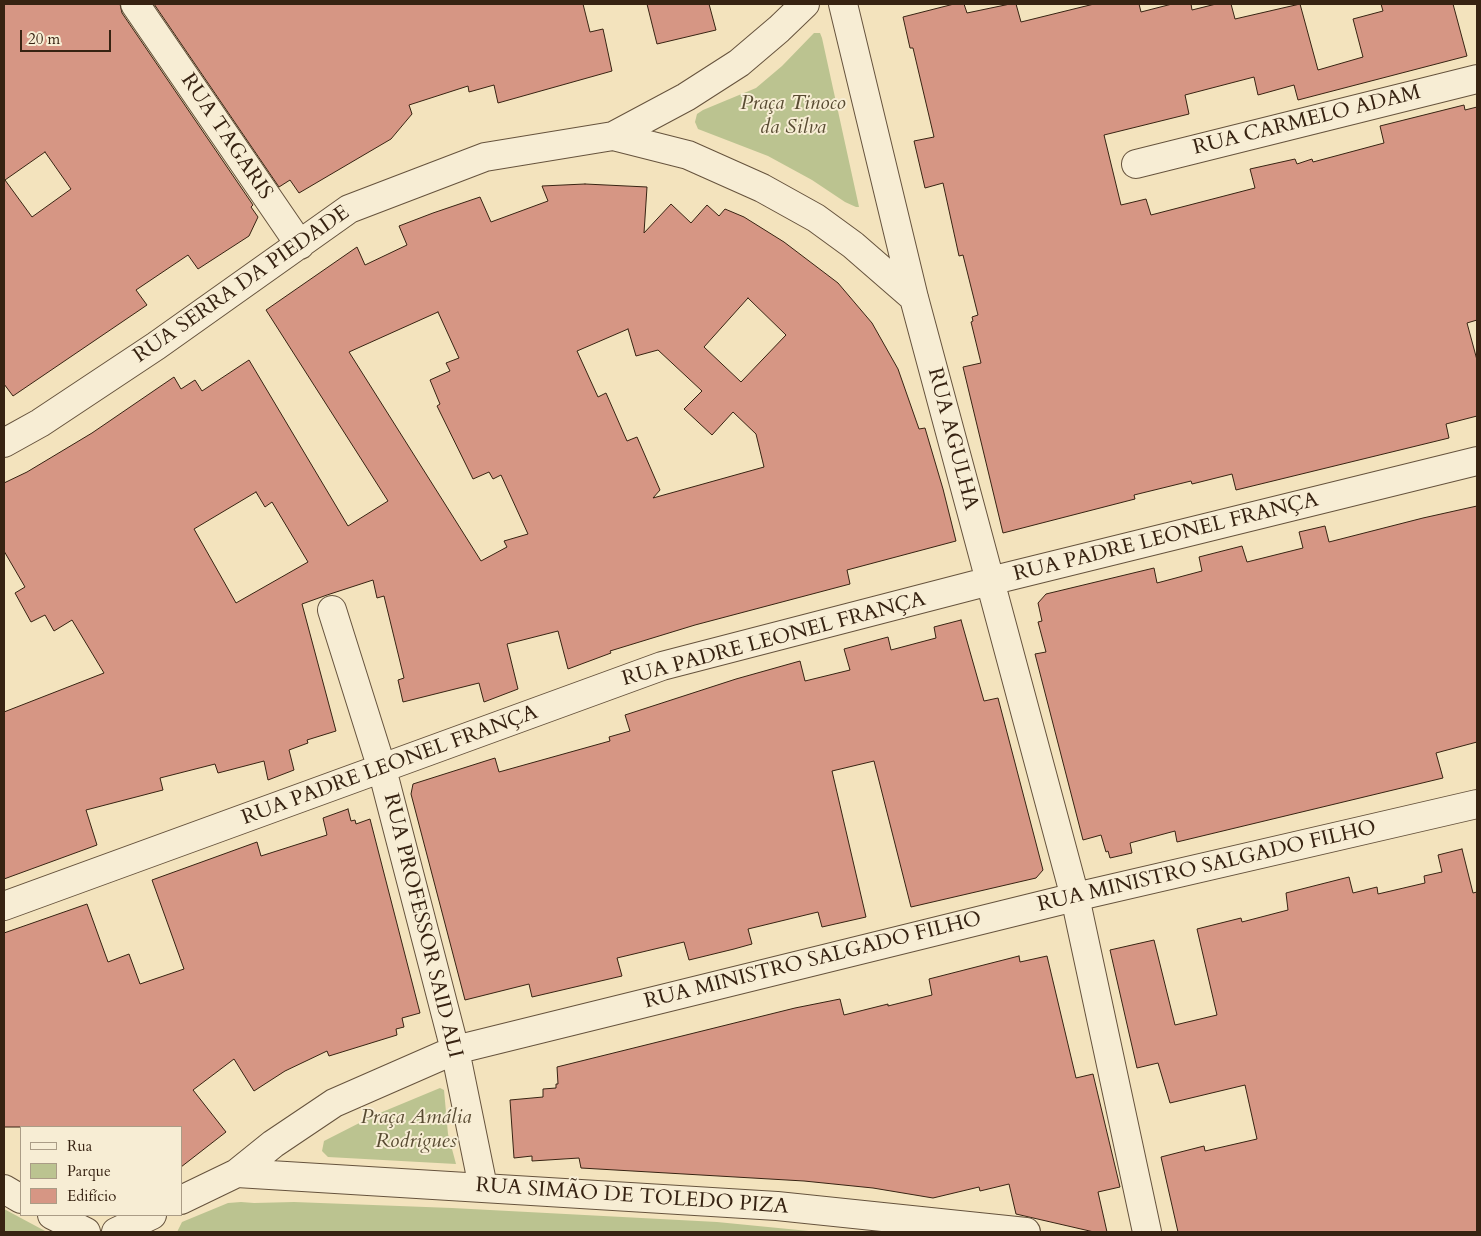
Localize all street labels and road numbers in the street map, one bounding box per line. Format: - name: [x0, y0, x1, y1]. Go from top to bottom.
- street label: RUA TAGARIS: [175, 69, 277, 205]
- street label: RUA CARMELO ADAM: [1191, 80, 1423, 162]
- street label: RUA SERRA DA PIEDADE: [129, 201, 355, 369]
- street label: RUA AGULHA: [921, 365, 983, 513]
- street label: RUA PADRE LEONEL FRANÇA: [1011, 488, 1321, 588]
- street label: RUA PADRE LEONEL FRANÇA: [619, 587, 929, 693]
- street label: RUA PADRE LEONEL FRANÇA: [239, 701, 541, 831]
- street label: RUA PROFESSOR SAID ALI: [377, 791, 467, 1061]
- street label: RUA MINISTRO SALGADO FILHO: [1035, 816, 1379, 918]
- street label: RUA MINISTRO SALGADO FILHO: [642, 907, 984, 1015]
- street label: RUA SIMÃO DE TOLEDO PIZA: [475, 1173, 789, 1221]

